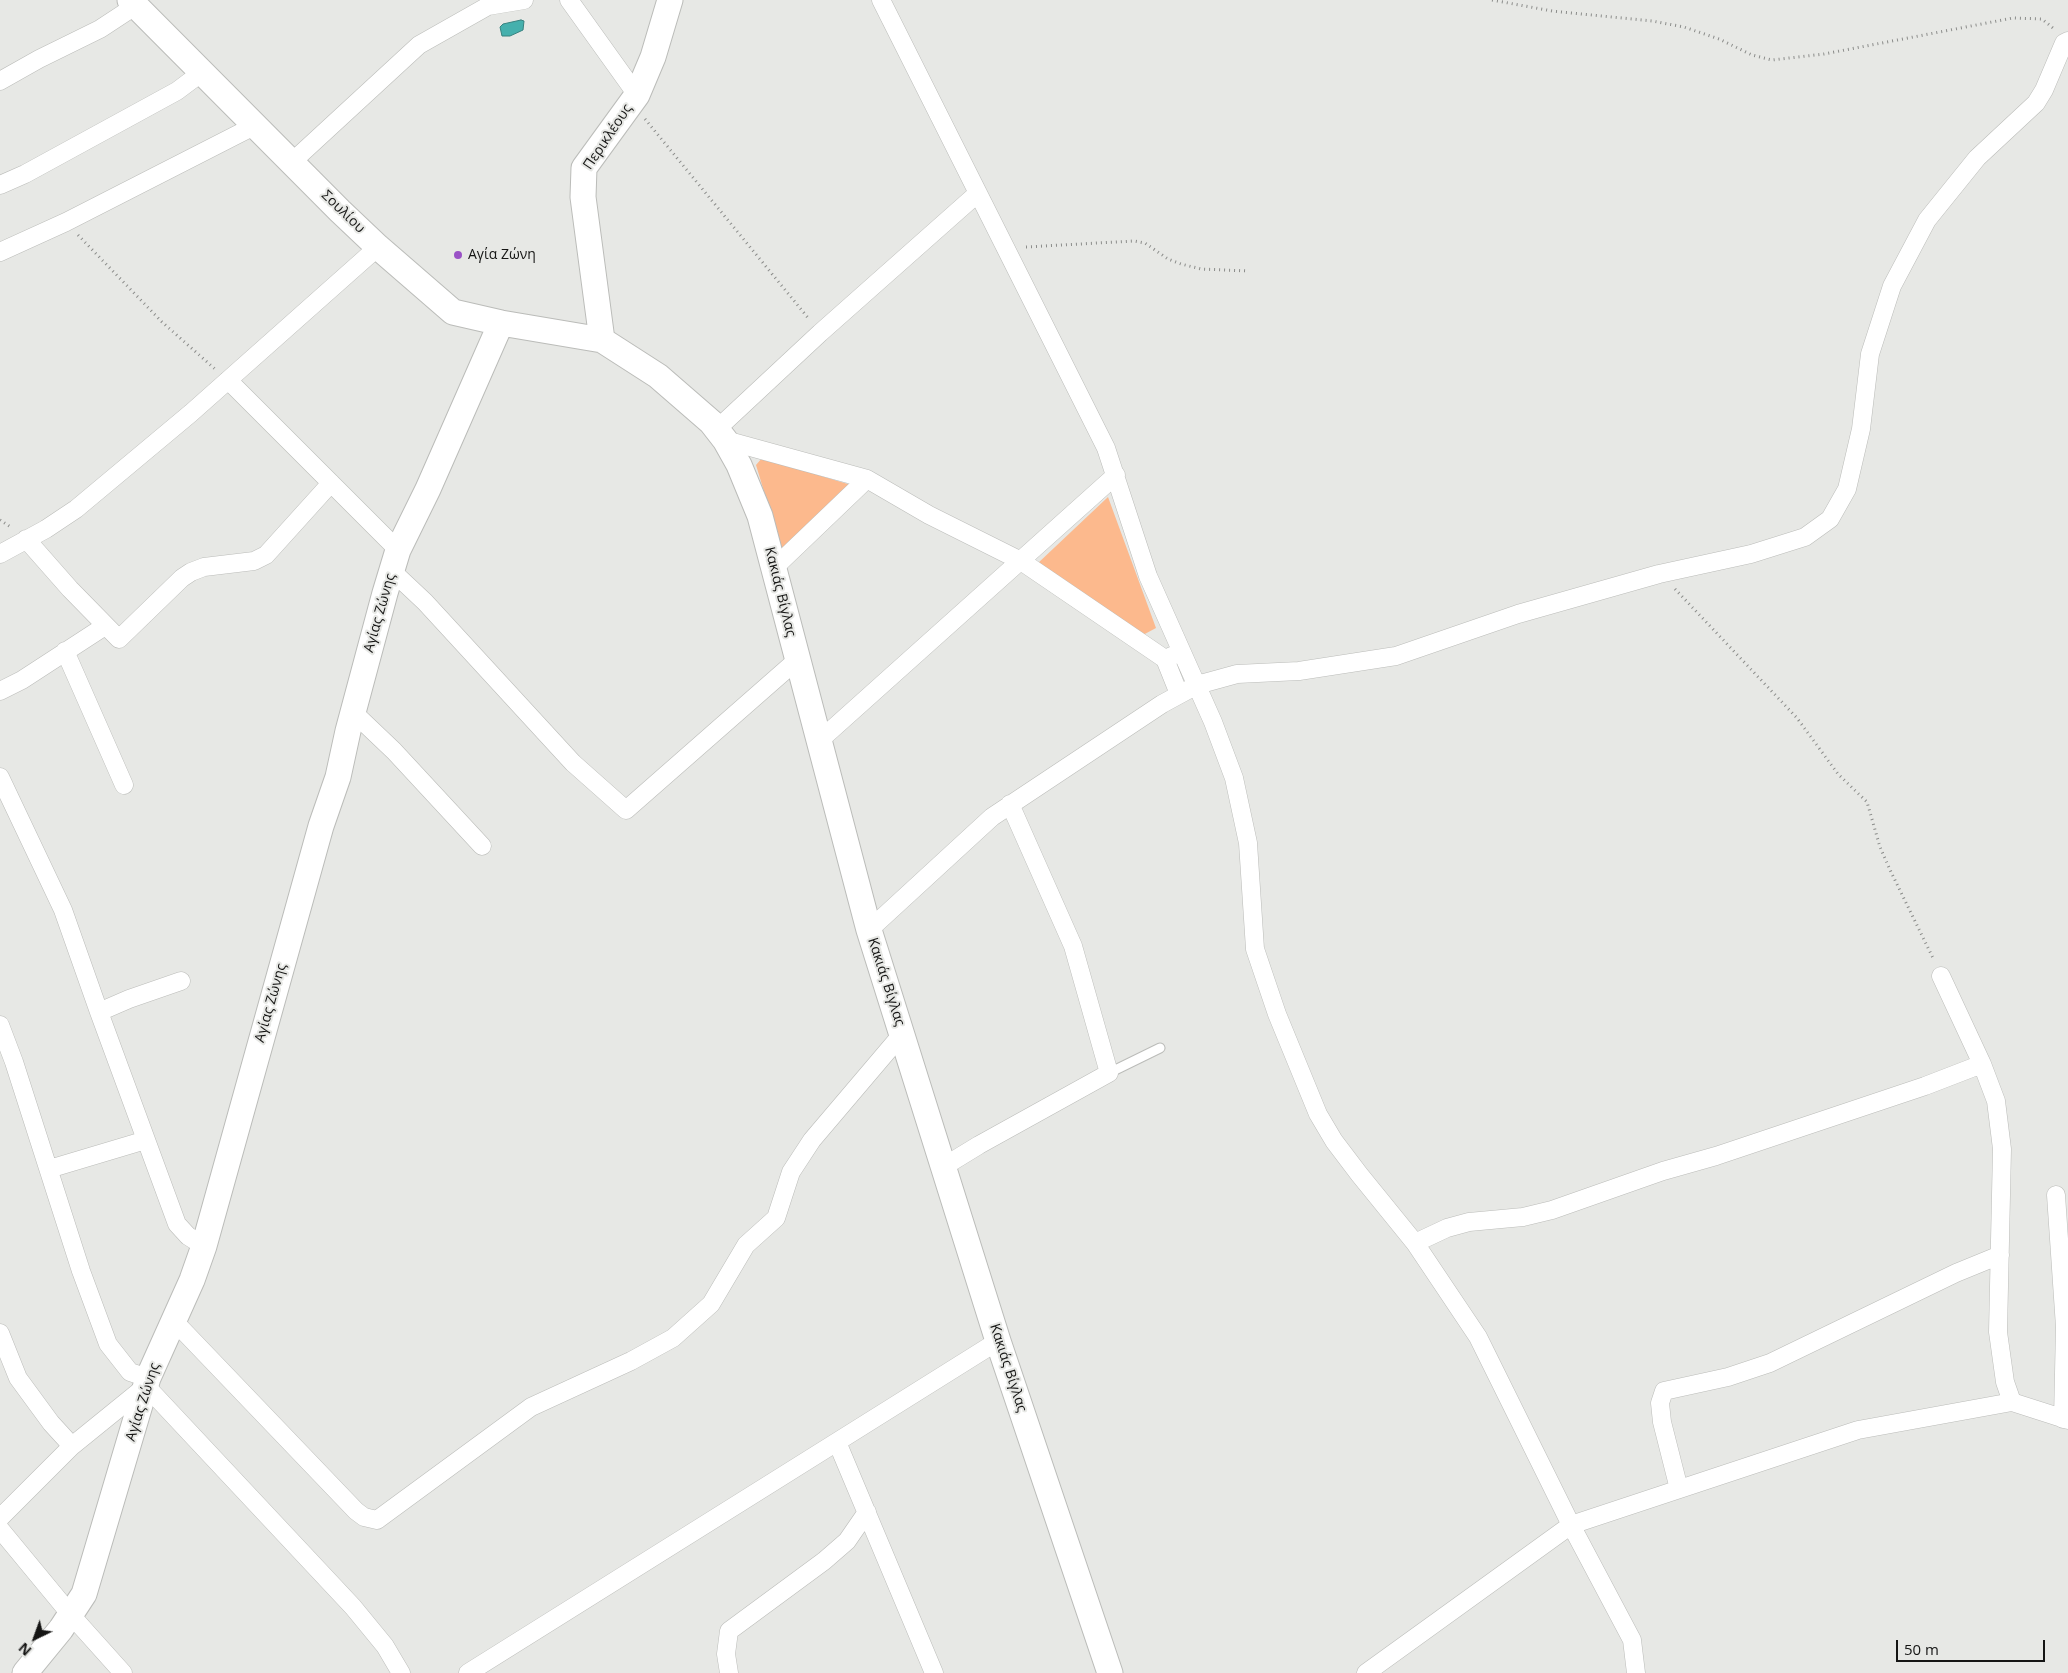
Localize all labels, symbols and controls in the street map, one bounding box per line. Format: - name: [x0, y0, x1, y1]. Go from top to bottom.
- street label: Περικλέους: [580, 101, 636, 173]
- street label: Σουλίου: [318, 187, 368, 237]
- place label: Αγία Ζώνη: [468, 247, 536, 263]
- marker: Αγία Ζώνη: [452, 249, 464, 261]
- street label: Κακιάς Βίγλας: [761, 545, 799, 639]
- street label: Αγίας Ζώνης: [361, 572, 399, 654]
- street label: Κακιάς Βίγλας: [864, 936, 908, 1028]
- street label: Αγίας Ζώνης: [252, 962, 290, 1044]
- street label: Κακιάς Βίγλας: [986, 1322, 1030, 1414]
- street label: Αγίας Ζώνης: [122, 1361, 164, 1443]
- north arrow: [10, 1613, 60, 1663]
- scale bar: [1898, 1630, 2047, 1662]
- text: N: [14, 1639, 35, 1660]
- text: 50 m: [1904, 1639, 1939, 1659]

